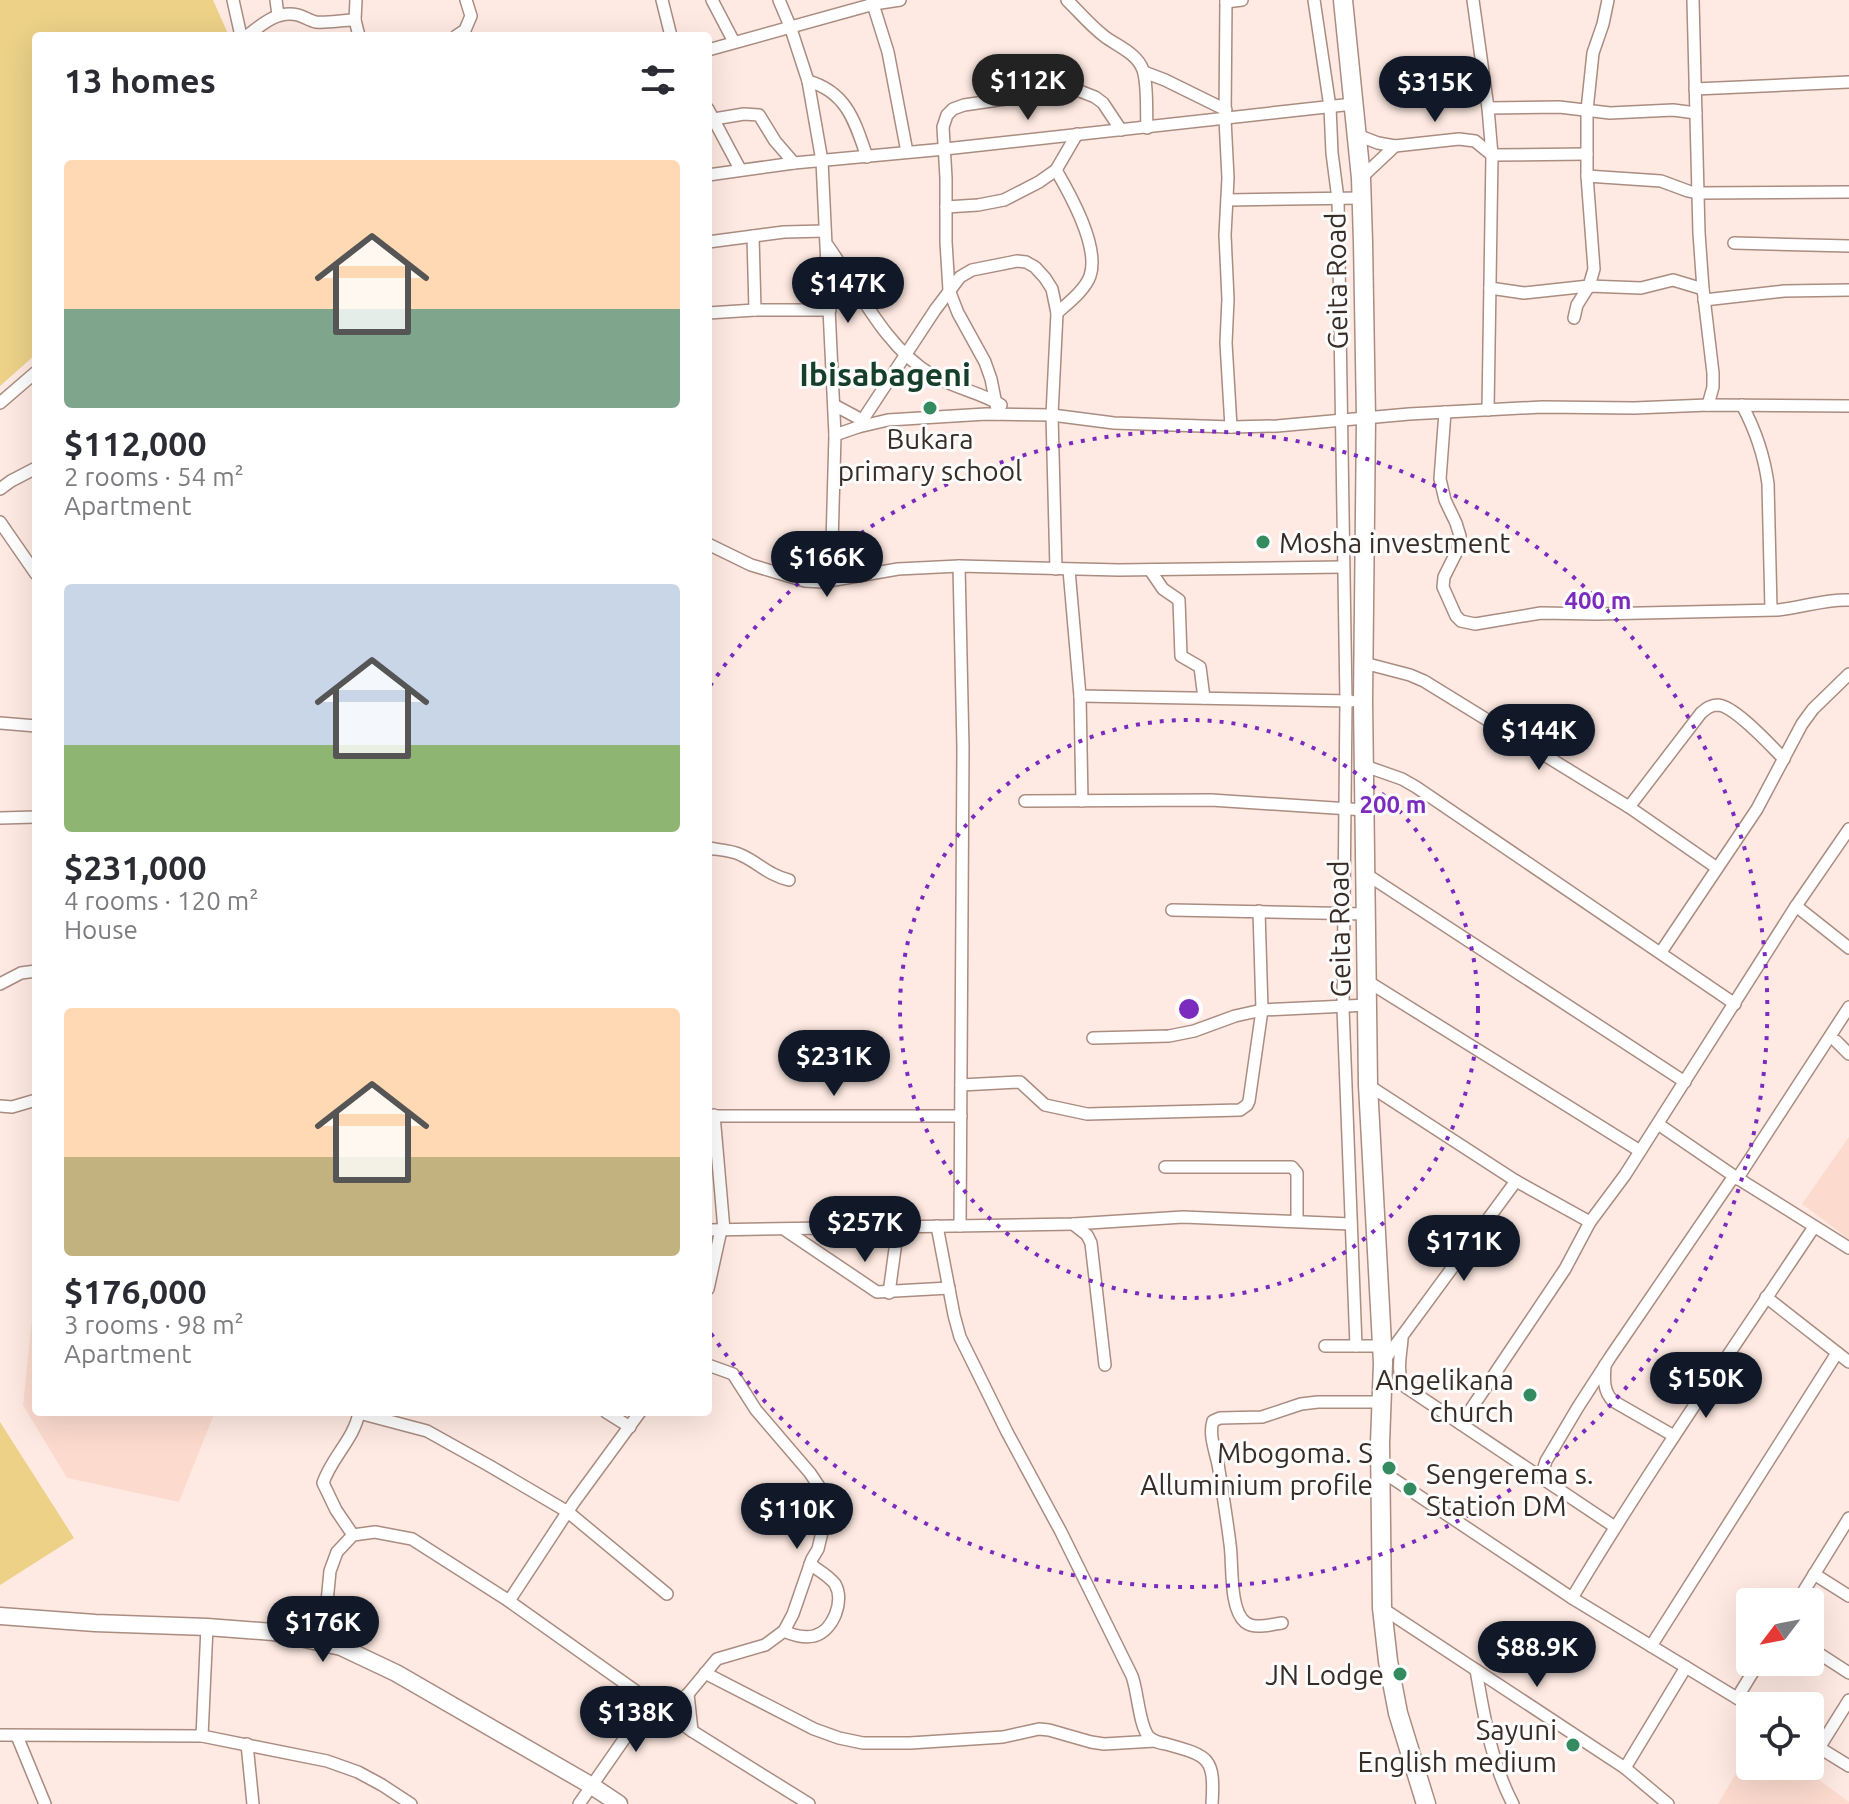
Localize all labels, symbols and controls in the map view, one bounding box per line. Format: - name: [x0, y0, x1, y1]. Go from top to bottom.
- pin: $112K: [972, 54, 1084, 122]
- pin: $315K: [1379, 56, 1491, 124]
- icon: filters: [636, 58, 680, 102]
- text: 13 homes: [64, 61, 216, 99]
- text: $112K: [990, 65, 1066, 94]
- text: $315K: [1397, 67, 1473, 96]
- icon: home: [300, 212, 444, 356]
- street label: Geita Road: [1319, 212, 1353, 350]
- pin: $147K: [792, 257, 904, 325]
- text: $147K: [810, 268, 886, 297]
- district label: Ibisabageni: [799, 356, 971, 392]
- marker: Bukara primary school: [921, 399, 939, 417]
- place label: Bukara primary school: [838, 423, 1022, 486]
- text: $112,000: [64, 424, 207, 462]
- text: 2 rooms · 54 m²: [64, 462, 244, 491]
- text: Apartment: [64, 491, 191, 520]
- place label: Mosha investment: [1279, 527, 1510, 558]
- pin: $166K: [771, 531, 883, 599]
- marker: Mosha investment: [1254, 533, 1272, 551]
- text: $166K: [789, 542, 865, 571]
- text: 400 m: [1565, 587, 1631, 614]
- icon: home: [300, 636, 444, 780]
- pin: $144K: [1483, 704, 1595, 772]
- text: $144K: [1501, 715, 1577, 744]
- text: 200 m: [1360, 791, 1426, 818]
- text: $231,000: [64, 848, 207, 886]
- street label: Geita Road: [1322, 860, 1356, 998]
- text: 4 rooms · 120 m²: [64, 886, 259, 915]
- text: House: [64, 915, 138, 944]
- centre of rings: [1175, 995, 1203, 1023]
- pin: $231K: [778, 1030, 890, 1098]
- text: $231K: [796, 1041, 872, 1070]
- icon: home: [300, 1060, 444, 1204]
- pin: $257K: [809, 1196, 921, 1264]
- text: $257K: [827, 1207, 903, 1236]
- pin: $171K: [1408, 1215, 1520, 1283]
- text: $171K: [1426, 1226, 1502, 1255]
- text: $176,000: [64, 1272, 207, 1310]
- text: 3 rooms · 98 m²: [64, 1310, 244, 1339]
- text: Apartment: [64, 1339, 191, 1368]
- pin: $150K: [1650, 1352, 1762, 1420]
- text: $150K: [1668, 1363, 1744, 1392]
- place label: Angelikana church: [1375, 1364, 1514, 1427]
- marker: Angelikana church: [1521, 1386, 1539, 1404]
- place label: Mbogoma. S Alluminium profile: [1140, 1437, 1373, 1500]
- place label: Sengerema s. Station DM: [1426, 1458, 1594, 1521]
- marker: Mbogoma. S Alluminium profile: [1380, 1459, 1398, 1477]
- marker: Sengerema s. Station DM: [1401, 1480, 1419, 1498]
- pin: $110K: [741, 1483, 853, 1551]
- text: $110K: [759, 1494, 835, 1523]
- north arrow: [1736, 1588, 1824, 1676]
- map controls: [1736, 1588, 1824, 1780]
- pin: $176K: [267, 1596, 379, 1664]
- text: $176K: [285, 1607, 361, 1636]
- pin: $88.9K: [1472, 1621, 1602, 1689]
- text: $88.9K: [1496, 1632, 1578, 1661]
- place label: JN Lodge: [1265, 1659, 1384, 1690]
- marker: JN Lodge: [1391, 1665, 1409, 1683]
- pin: $138K: [580, 1686, 692, 1754]
- button: locate: [1736, 1692, 1824, 1780]
- text: $138K: [598, 1697, 674, 1726]
- place label: Sayuni English medium: [1358, 1714, 1557, 1777]
- marker: Sayuni English medium: [1564, 1736, 1582, 1754]

